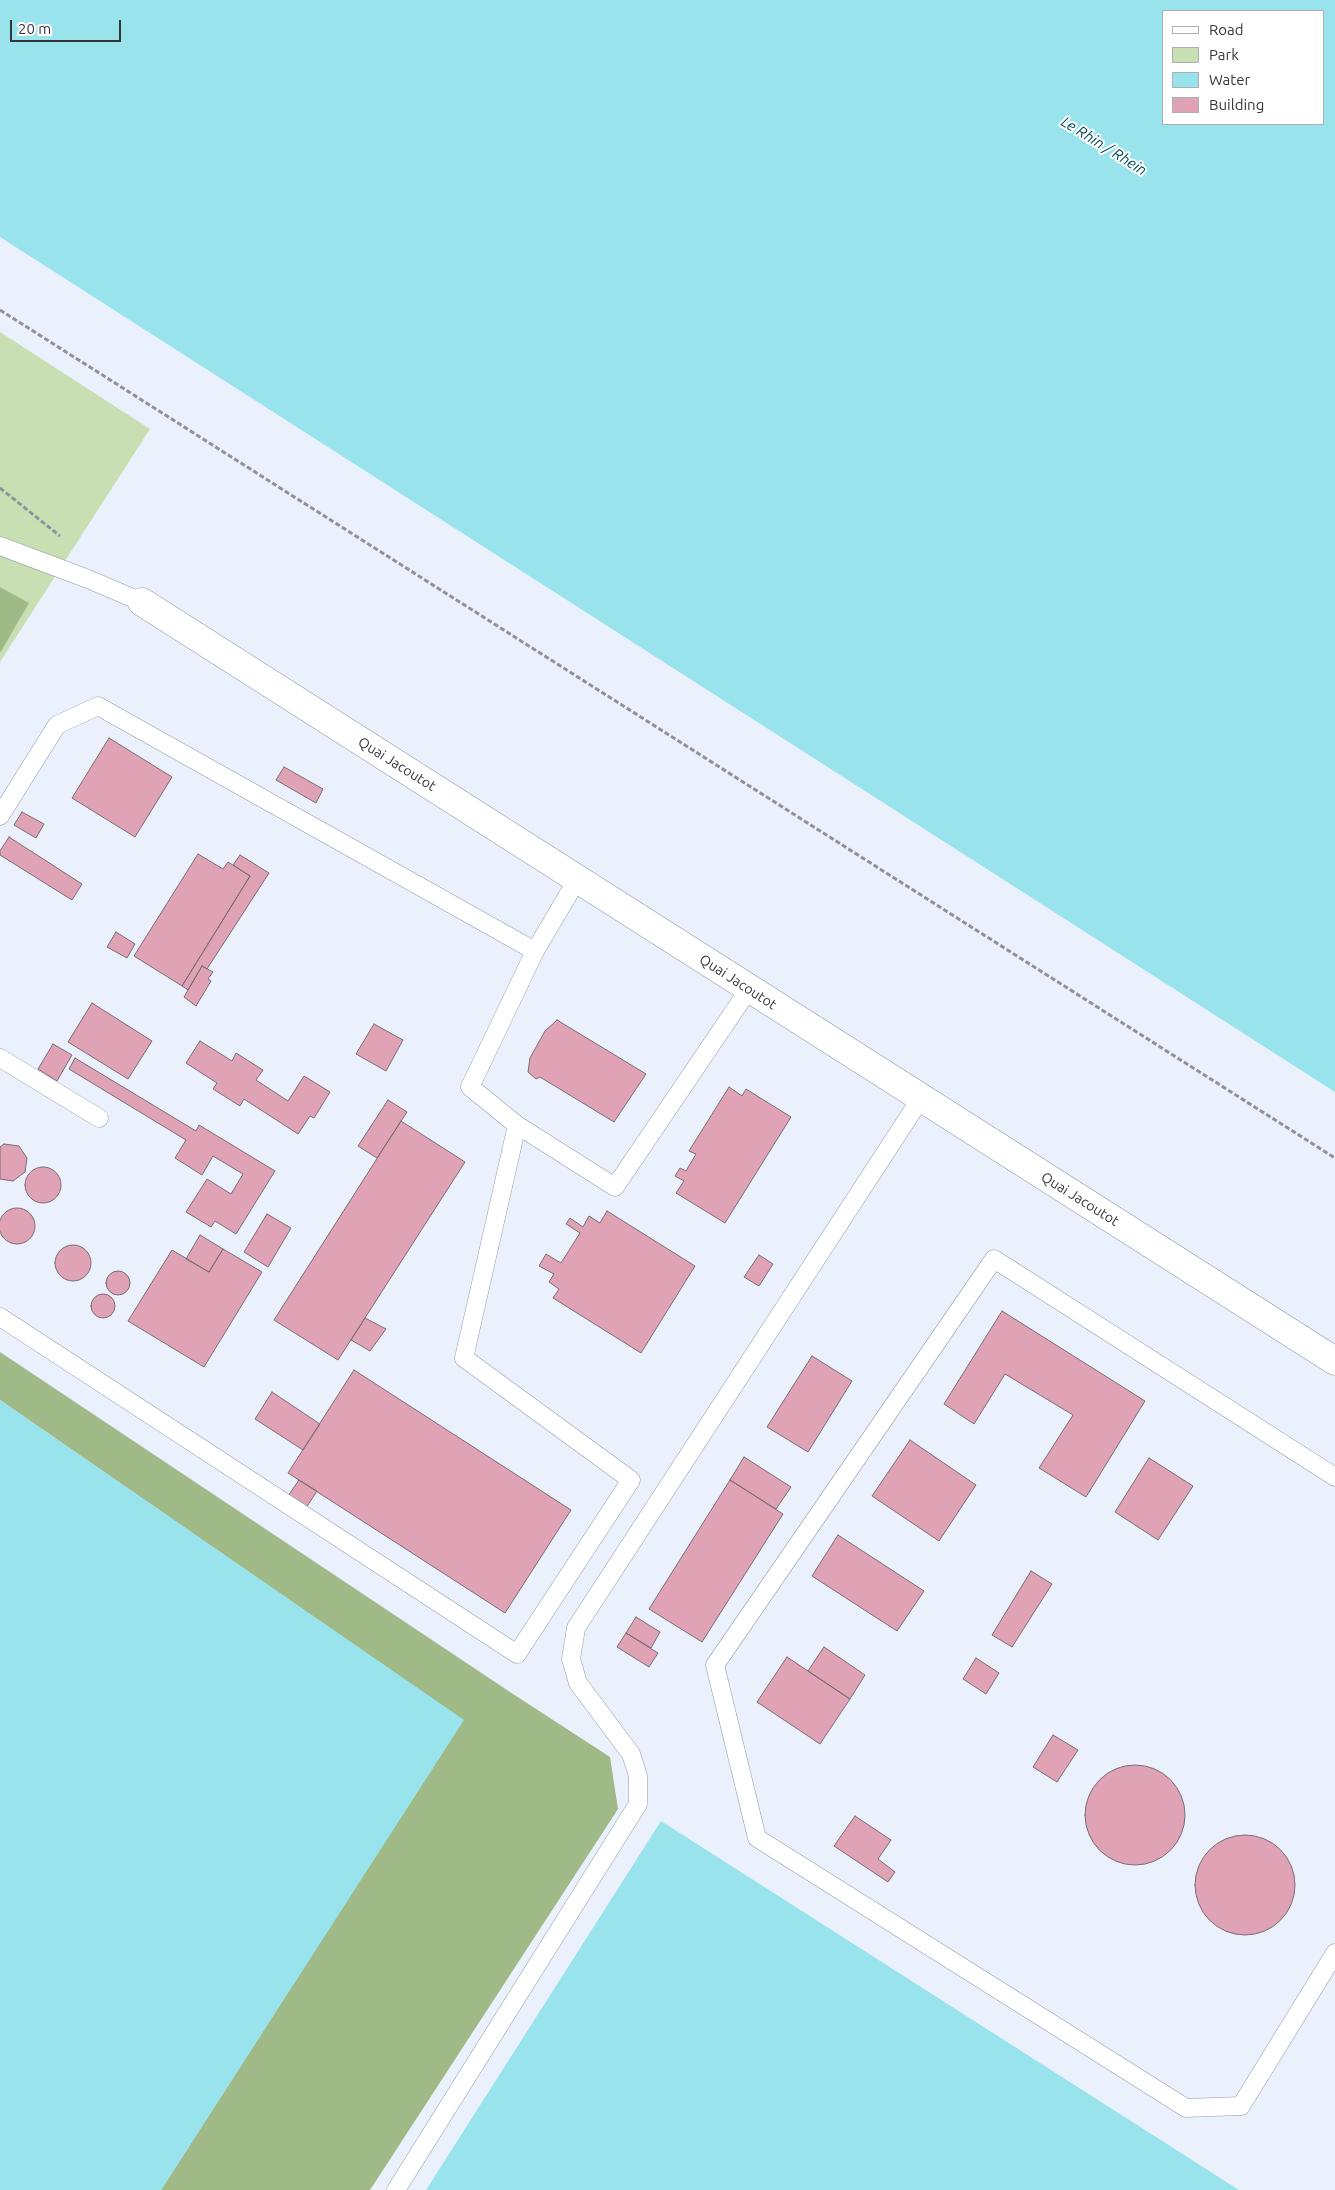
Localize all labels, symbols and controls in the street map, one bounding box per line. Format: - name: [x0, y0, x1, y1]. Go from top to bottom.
- scale bar: [12, 10, 124, 42]
- legend: [1162, 10, 1325, 125]
- text: 20 m: [18, 20, 51, 37]
- text: Road: [1209, 21, 1244, 38]
- text: Park: [1209, 46, 1239, 63]
- text: Water: [1209, 71, 1250, 88]
- text: Building: [1209, 96, 1264, 113]
- water label: Le Rhin / Rhein: [1058, 113, 1150, 179]
- street label: Quai Jacoutot: [355, 733, 439, 795]
- street label: Quai Jacoutot: [696, 951, 780, 1013]
- street label: Quai Jacoutot: [1038, 1168, 1122, 1230]

